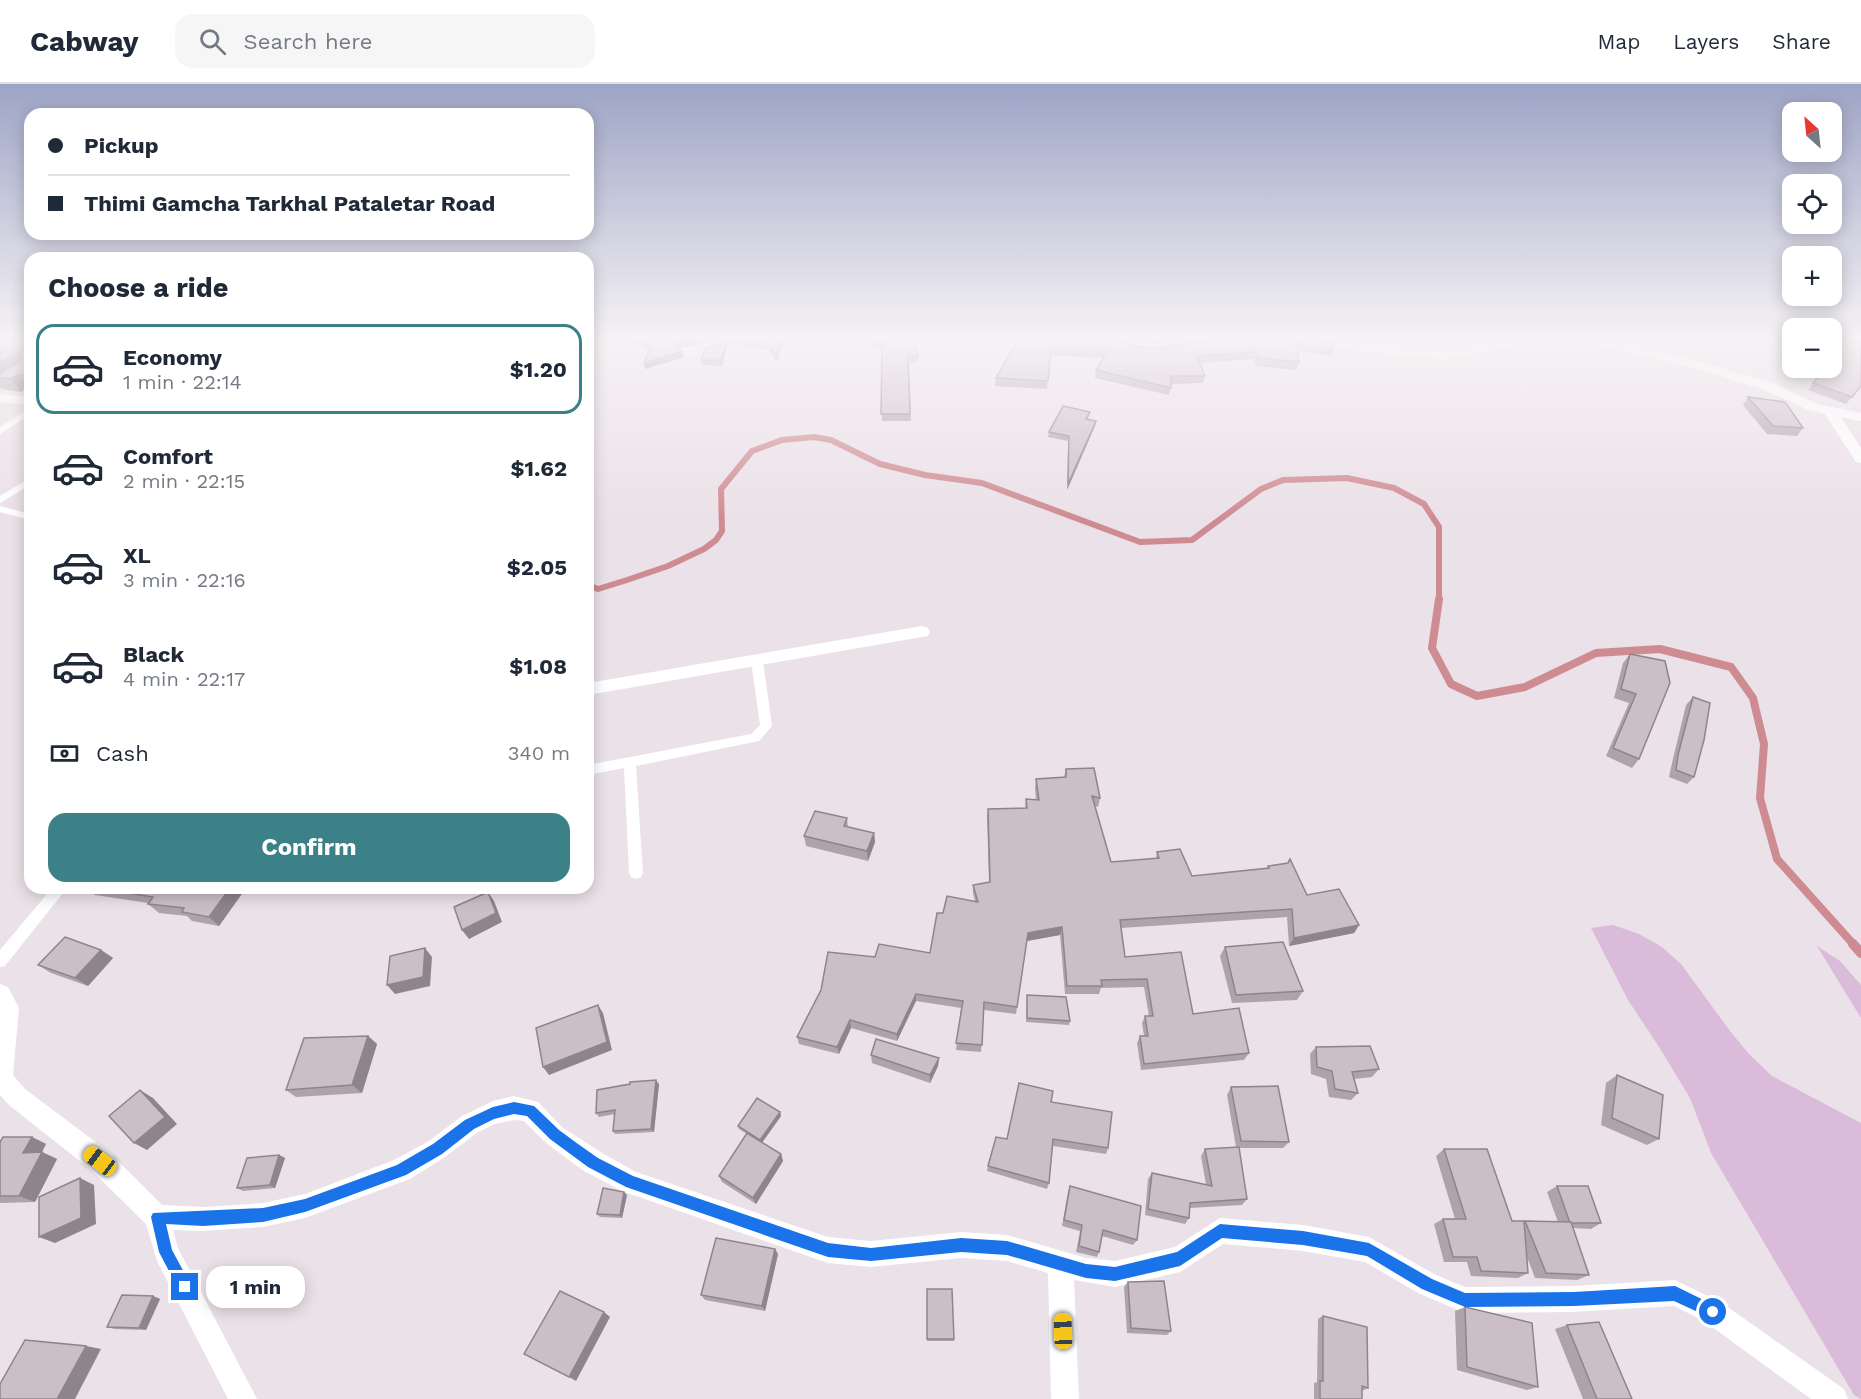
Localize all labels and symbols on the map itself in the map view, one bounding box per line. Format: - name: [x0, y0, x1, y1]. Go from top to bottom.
- north arrow: [1782, 102, 1842, 162]
- car: [80, 1143, 120, 1179]
- callout: 1 min: [206, 1266, 305, 1308]
- route end: [171, 1273, 198, 1300]
- route start: [1699, 1298, 1726, 1325]
- car: [1053, 1313, 1073, 1349]

